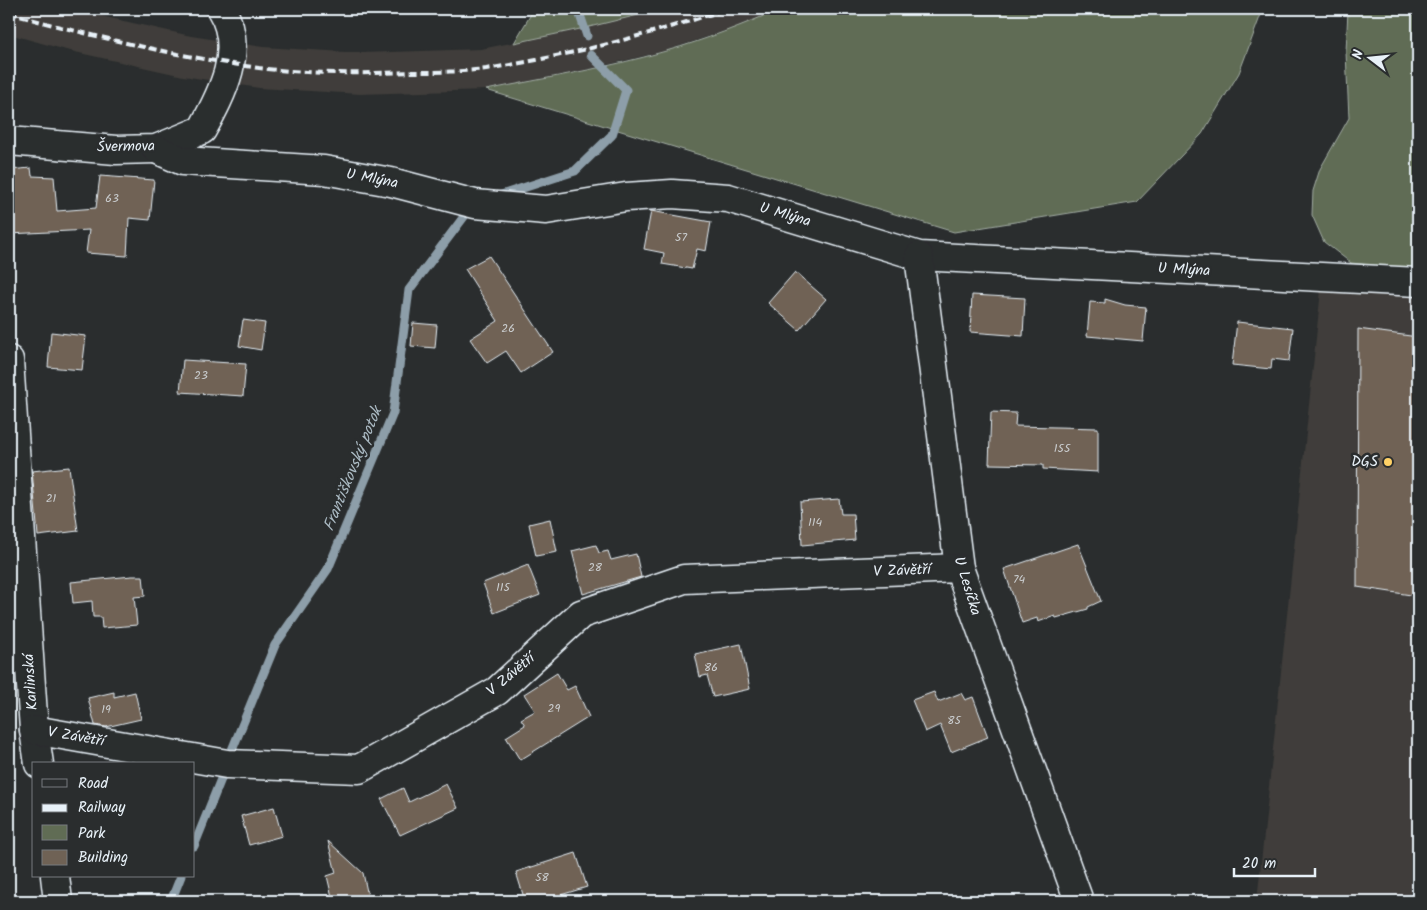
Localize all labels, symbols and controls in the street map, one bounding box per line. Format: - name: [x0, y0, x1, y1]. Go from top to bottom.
- north arrow: [1344, 32, 1394, 82]
- text: N: [1347, 47, 1370, 62]
- street label: Švermova: [97, 134, 155, 160]
- street label: U Mlýna: [344, 162, 400, 196]
- house number: 63: [105, 189, 119, 208]
- street label: U Mlýna: [756, 196, 814, 234]
- house number: 57: [675, 228, 687, 247]
- street label: U Mlýna: [1157, 257, 1211, 283]
- house number: 26: [501, 319, 515, 338]
- house number: 23: [194, 366, 208, 385]
- water label: Františkovský potok: [317, 401, 390, 535]
- house number: 155: [1054, 439, 1072, 458]
- place label: DGS: [1351, 450, 1378, 474]
- marker: DGS: [1382, 456, 1394, 468]
- house number: 21: [46, 489, 57, 508]
- house number: 114: [808, 513, 822, 532]
- street label: U Lesíčka: [947, 553, 987, 619]
- house number: 28: [588, 558, 603, 577]
- street label: V Závětří: [873, 558, 934, 584]
- house number: 74: [1013, 570, 1025, 589]
- house number: 115: [496, 578, 512, 597]
- street label: V Závětří: [481, 646, 543, 703]
- street label: Karlinská: [17, 651, 45, 711]
- house number: 86: [704, 658, 718, 677]
- house number: 29: [548, 699, 561, 718]
- house number: 19: [101, 700, 111, 719]
- house number: 85: [947, 711, 962, 730]
- street label: V Závětří: [46, 720, 109, 754]
- legend: [32, 762, 195, 878]
- text: Road: [78, 772, 109, 796]
- text: Railway: [78, 796, 126, 820]
- text: Park: [78, 822, 106, 846]
- scale bar: [1234, 845, 1316, 877]
- text: Building: [78, 846, 128, 870]
- text: 20 m: [1242, 852, 1276, 876]
- house number: 58: [535, 868, 550, 887]

